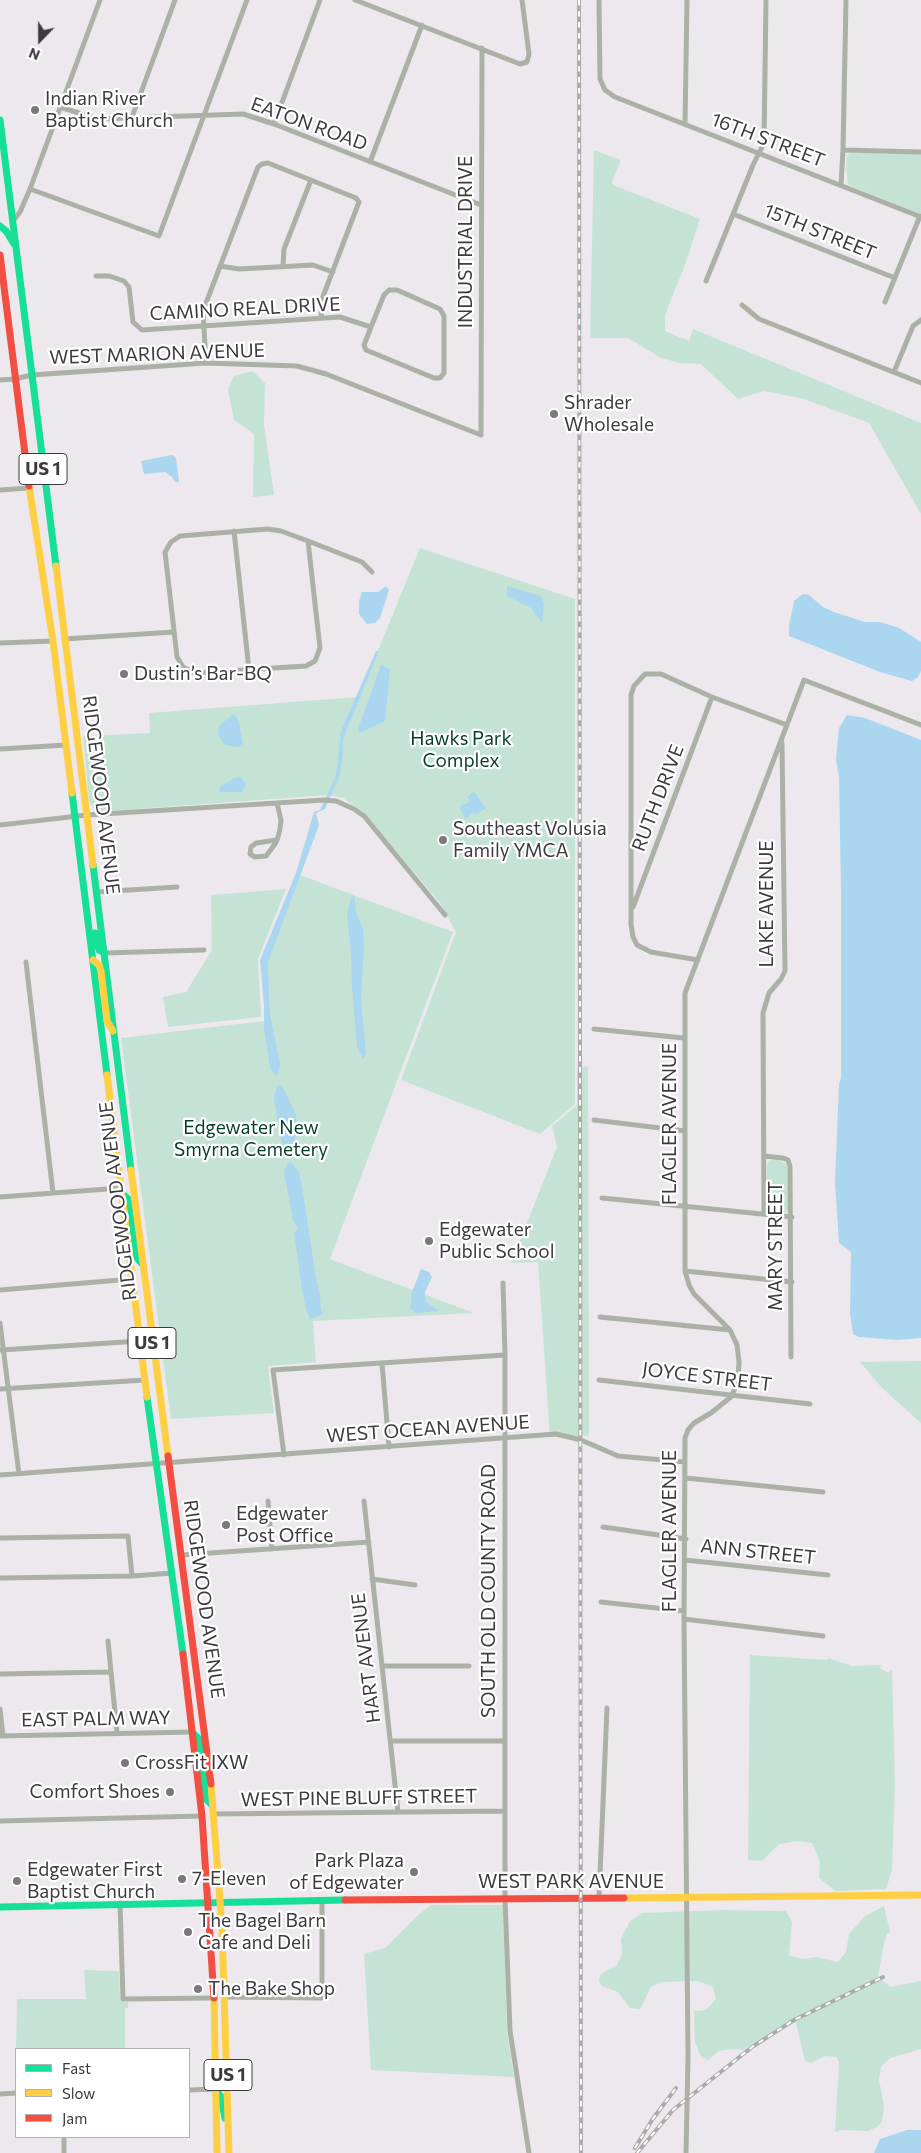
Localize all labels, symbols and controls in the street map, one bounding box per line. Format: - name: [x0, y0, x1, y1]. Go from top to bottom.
- north arrow: [15, 15, 65, 65]
- text: N: [26, 45, 42, 64]
- place label: Indian River Baptist Church: [45, 88, 173, 132]
- street label: EATON ROAD: [248, 92, 370, 156]
- marker: Indian River Baptist Church: [29, 104, 41, 116]
- street label: 16TH STREET: [708, 108, 828, 172]
- street label: INDUSTRIAL DRIVE: [455, 156, 477, 328]
- street label: 15TH STREET: [760, 199, 880, 265]
- street label: CAMINO REAL DRIVE: [149, 293, 341, 325]
- street label: WEST MARION AVENUE: [49, 339, 265, 369]
- place label: Shrader Wholesale: [564, 392, 654, 436]
- marker: Shrader Wholesale: [548, 408, 560, 420]
- road number: US 1: [19, 454, 67, 484]
- place label: Dustin’s Bar-BQ: [134, 663, 272, 685]
- marker: Dustin’s Bar-BQ: [118, 668, 130, 680]
- street label: RIDGEWOOD AVENUE: [77, 694, 125, 896]
- park label: Hawks Park Complex: [410, 728, 512, 772]
- street label: RUTH DRIVE: [627, 741, 689, 855]
- place label: Southeast Volusia Family YMCA: [453, 818, 607, 862]
- marker: Southeast Volusia Family YMCA: [437, 834, 449, 846]
- street label: LAKE AVENUE: [756, 840, 778, 968]
- street label: FLAGLER AVENUE: [659, 1043, 681, 1205]
- street label: RIDGEWOOD AVENUE: [94, 1100, 142, 1302]
- park label: Edgewater New Smyrna Cemetery: [174, 1117, 328, 1161]
- street label: MARY STREET: [765, 1181, 787, 1311]
- place label: Edgewater Public School: [439, 1219, 554, 1263]
- marker: Edgewater Public School: [423, 1235, 435, 1247]
- road number: US 1: [128, 1328, 176, 1359]
- street label: JOYCE STREET: [641, 1358, 773, 1396]
- street label: WEST OCEAN AVENUE: [326, 1411, 530, 1447]
- street label: FLAGLER AVENUE: [659, 1450, 681, 1612]
- street label: SOUTH OLD COUNTY ROAD: [478, 1464, 500, 1718]
- street label: RIDGEWOOD AVENUE: [179, 1498, 229, 1700]
- place label: Edgewater Post Office: [236, 1503, 333, 1547]
- marker: Edgewater Post Office: [220, 1519, 232, 1531]
- street label: ANN STREET: [699, 1535, 817, 1569]
- street label: HART AVENUE: [347, 1592, 385, 1724]
- street label: EAST PALM WAY: [21, 1706, 171, 1732]
- place label: CrossFit IXW: [135, 1752, 248, 1774]
- marker: CrossFit IXW: [119, 1757, 131, 1769]
- place label: Comfort Shoes: [30, 1781, 160, 1803]
- street label: WEST PINE BLUFF STREET: [240, 1785, 478, 1811]
- marker: Comfort Shoes: [164, 1786, 176, 1798]
- place label: Park Plaza of Edgewater: [289, 1850, 404, 1894]
- place label: Edgewater First Baptist Church: [27, 1859, 162, 1903]
- marker: Park Plaza of Edgewater: [408, 1866, 420, 1878]
- place label: 7-Eleven: [192, 1868, 266, 1890]
- street label: WEST PARK AVENUE: [478, 1871, 664, 1893]
- marker: 7-Eleven: [176, 1873, 188, 1885]
- marker: Edgewater First Baptist Church: [11, 1875, 23, 1887]
- place label: The Bagel Barn Cafe and Deli: [198, 1910, 326, 1954]
- marker: The Bagel Barn Cafe and Deli: [182, 1926, 194, 1938]
- place label: The Bake Shop: [208, 1978, 335, 2000]
- marker: The Bake Shop: [192, 1983, 204, 1995]
- legend: [15, 2048, 190, 2138]
- text: Fast: [62, 2059, 91, 2077]
- road number: US 1: [204, 2060, 252, 2090]
- text: Slow: [62, 2084, 95, 2102]
- text: Jam: [62, 2109, 87, 2127]

